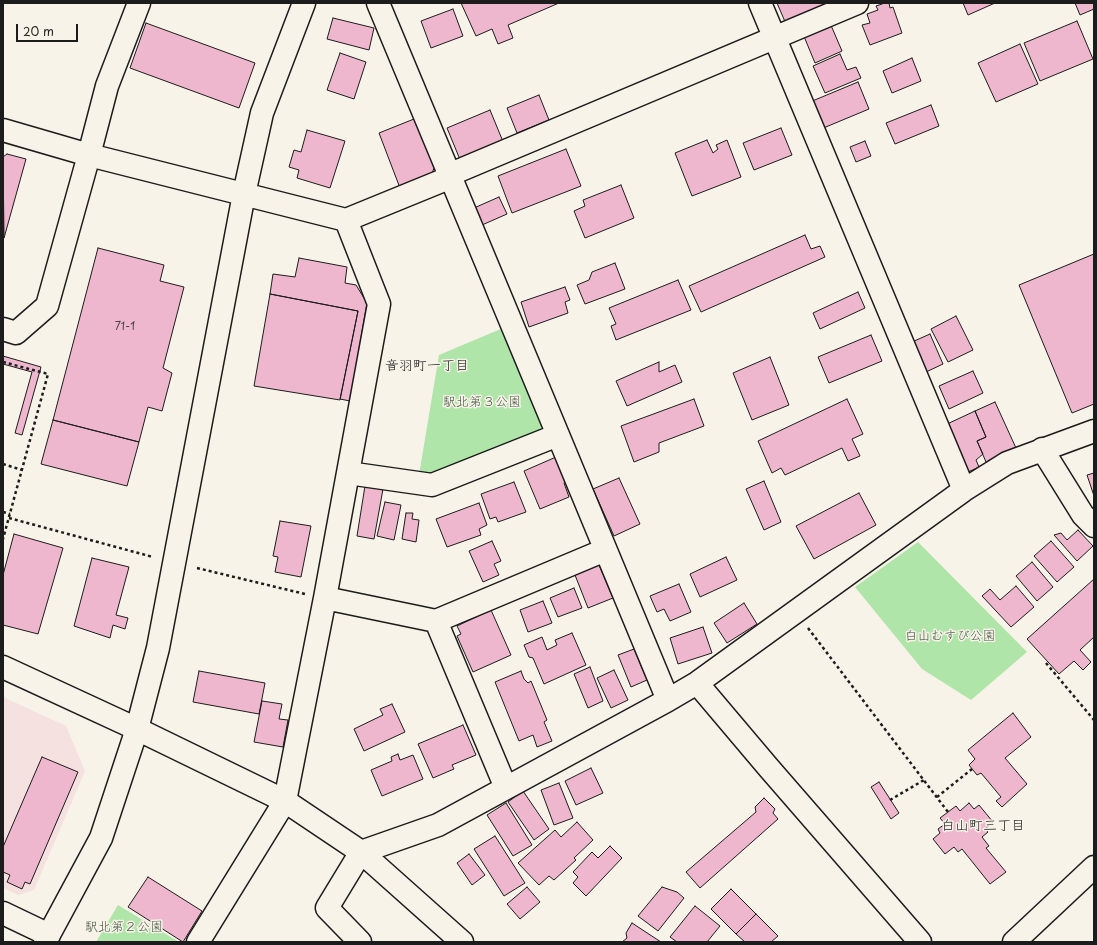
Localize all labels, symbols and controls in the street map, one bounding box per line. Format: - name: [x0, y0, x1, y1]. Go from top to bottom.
- scale bar: [18, 16, 80, 42]
- text: 20 m: [23, 22, 54, 40]
- house number: 71-1: [115, 320, 135, 334]
- district label: 音羽町一丁目: [385, 358, 469, 374]
- park label: 駅北第３公園: [443, 394, 521, 410]
- park label: 白山むすび公園: [905, 628, 995, 644]
- district label: 白山町三丁目: [941, 818, 1025, 834]
- park label: 駅北第２公園: [85, 919, 163, 935]

